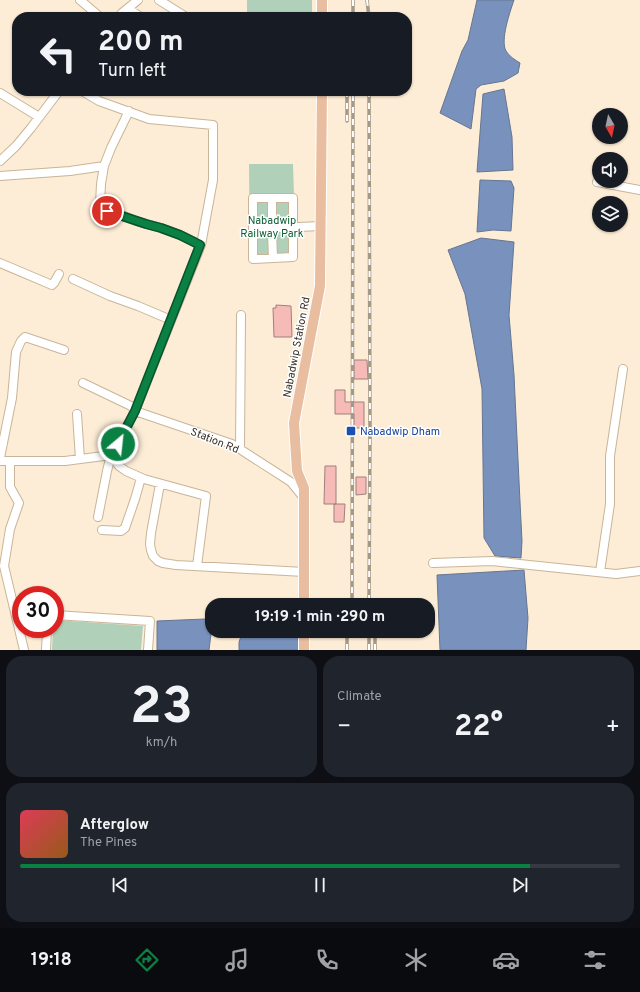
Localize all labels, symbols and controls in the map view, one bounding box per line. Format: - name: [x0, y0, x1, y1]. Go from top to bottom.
- text: 200 m: [98, 25, 184, 61]
- icon: left: [32, 28, 84, 80]
- text: Turn left: [98, 60, 166, 83]
- north arrow: [592, 108, 628, 144]
- map controls: [592, 108, 628, 232]
- button: sound: [592, 152, 628, 188]
- pin: [90, 194, 124, 228]
- button: layers: [592, 196, 628, 232]
- icon: arrive: [96, 200, 118, 222]
- park label: Nabadwip Railway Park: [240, 214, 304, 241]
- street label: Nabadwip Station Rd: [280, 296, 314, 399]
- position arrow: [97, 423, 139, 465]
- street label: Station Rd: [188, 425, 241, 457]
- marker: Nabadwip Dham: [345, 425, 357, 437]
- place label: Nabadwip Dham: [360, 425, 440, 439]
- speed limit sign: 30: [12, 586, 64, 638]
- text: 19:19 · 1 min · 290 m: [255, 608, 385, 627]
- text: 23: [130, 676, 193, 742]
- text: Climate: [337, 689, 382, 705]
- text: 22°: [454, 709, 503, 746]
- text: −: [337, 714, 351, 741]
- text: +: [606, 714, 620, 741]
- text: km/h: [146, 735, 177, 751]
- text: Afterglow: [80, 816, 149, 835]
- text: The Pines: [80, 835, 137, 851]
- icon: previous: [109, 874, 131, 896]
- icon: pause: [309, 874, 331, 896]
- icon: next: [509, 874, 531, 896]
- icon: directions: [133, 946, 161, 974]
- icon: music: [223, 946, 251, 974]
- icon: phone: [313, 946, 341, 974]
- icon: climate: [402, 946, 430, 974]
- icon: car: [492, 946, 520, 974]
- icon: filters: [581, 946, 609, 974]
- text: 19:18: [31, 949, 72, 972]

